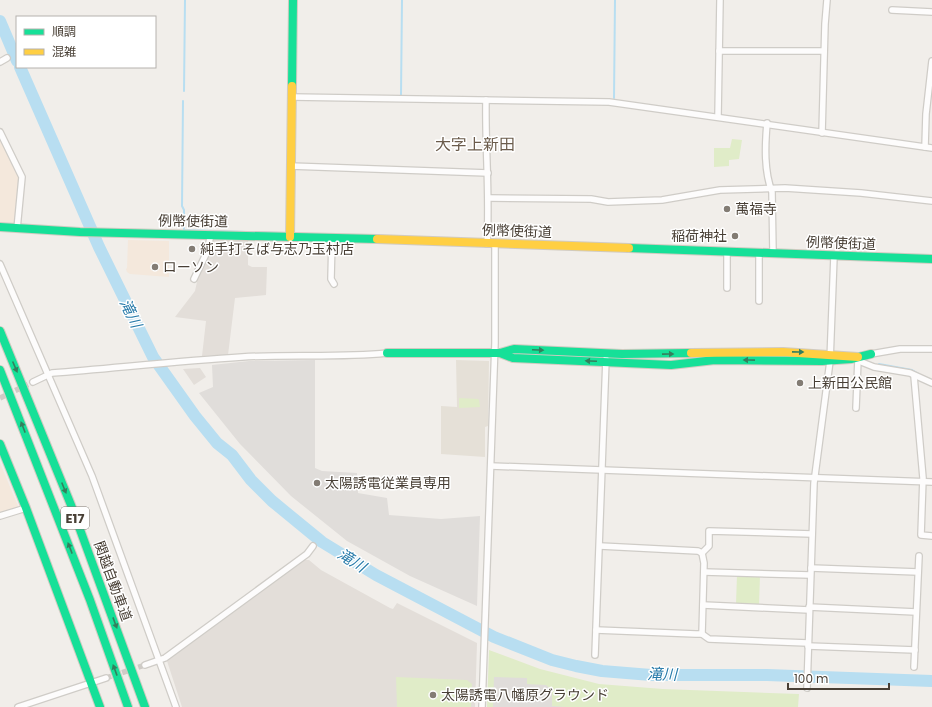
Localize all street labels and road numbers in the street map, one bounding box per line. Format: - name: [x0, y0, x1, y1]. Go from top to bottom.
- street label: 例幣使街道: [158, 210, 228, 232]
- street label: 例幣使街道: [482, 220, 552, 242]
- street label: 例幣使街道: [806, 232, 876, 254]
- road number: E17: [61, 507, 89, 529]
- street label: 関越自動車道: [89, 538, 137, 624]

